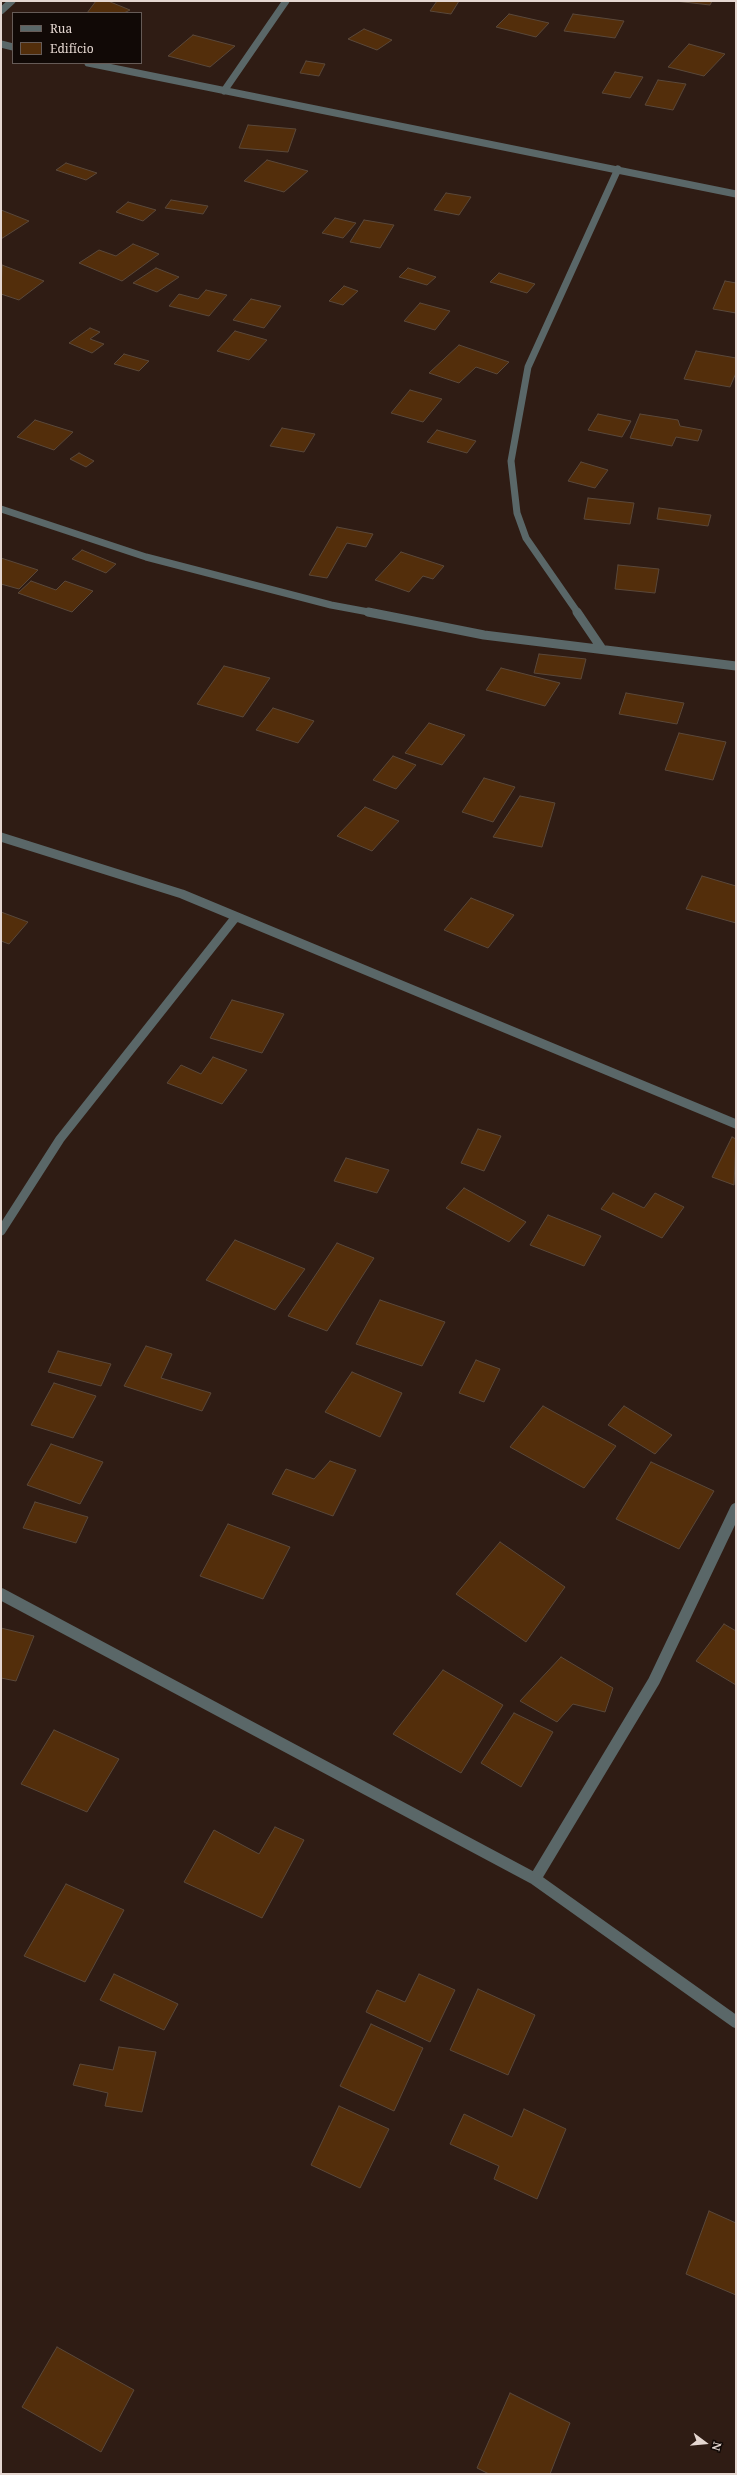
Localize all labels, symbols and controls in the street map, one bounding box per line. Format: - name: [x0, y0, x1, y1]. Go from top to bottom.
- legend: [12, 12, 142, 64]
- text: Rua: [50, 20, 72, 37]
- text: Edifício: [50, 40, 94, 57]
- north arrow: [685, 2423, 725, 2463]
- text: N: [709, 2440, 725, 2453]

